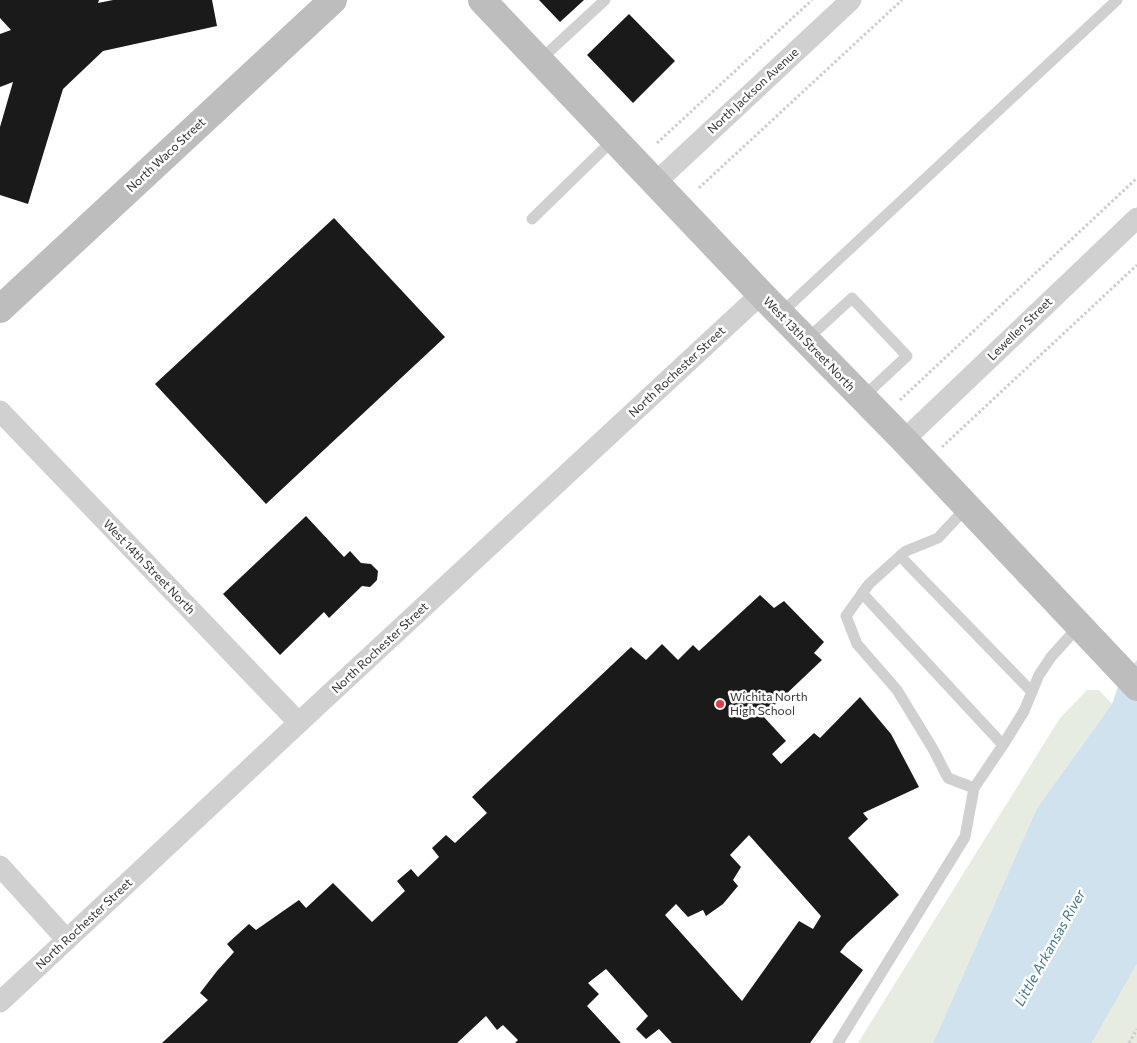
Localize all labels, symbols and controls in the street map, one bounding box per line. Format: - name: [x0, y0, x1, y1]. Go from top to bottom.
- street label: North Jackson Avenue: [705, 45, 801, 137]
- street label: North Waco Street: [124, 115, 208, 195]
- street label: West 13th Street North: [760, 294, 858, 394]
- street label: Lewellen Street: [985, 295, 1055, 363]
- street label: North Rochester Street: [626, 324, 728, 420]
- street label: West 14th Street North: [100, 517, 198, 617]
- street label: North Rochester Street: [329, 600, 431, 696]
- place label: Wichita North High School: [730, 690, 808, 718]
- marker: Wichita North High School: [714, 698, 726, 710]
- street label: North Rochester Street: [33, 876, 135, 972]
- water label: Little Arkansas River: [1011, 887, 1089, 1009]

